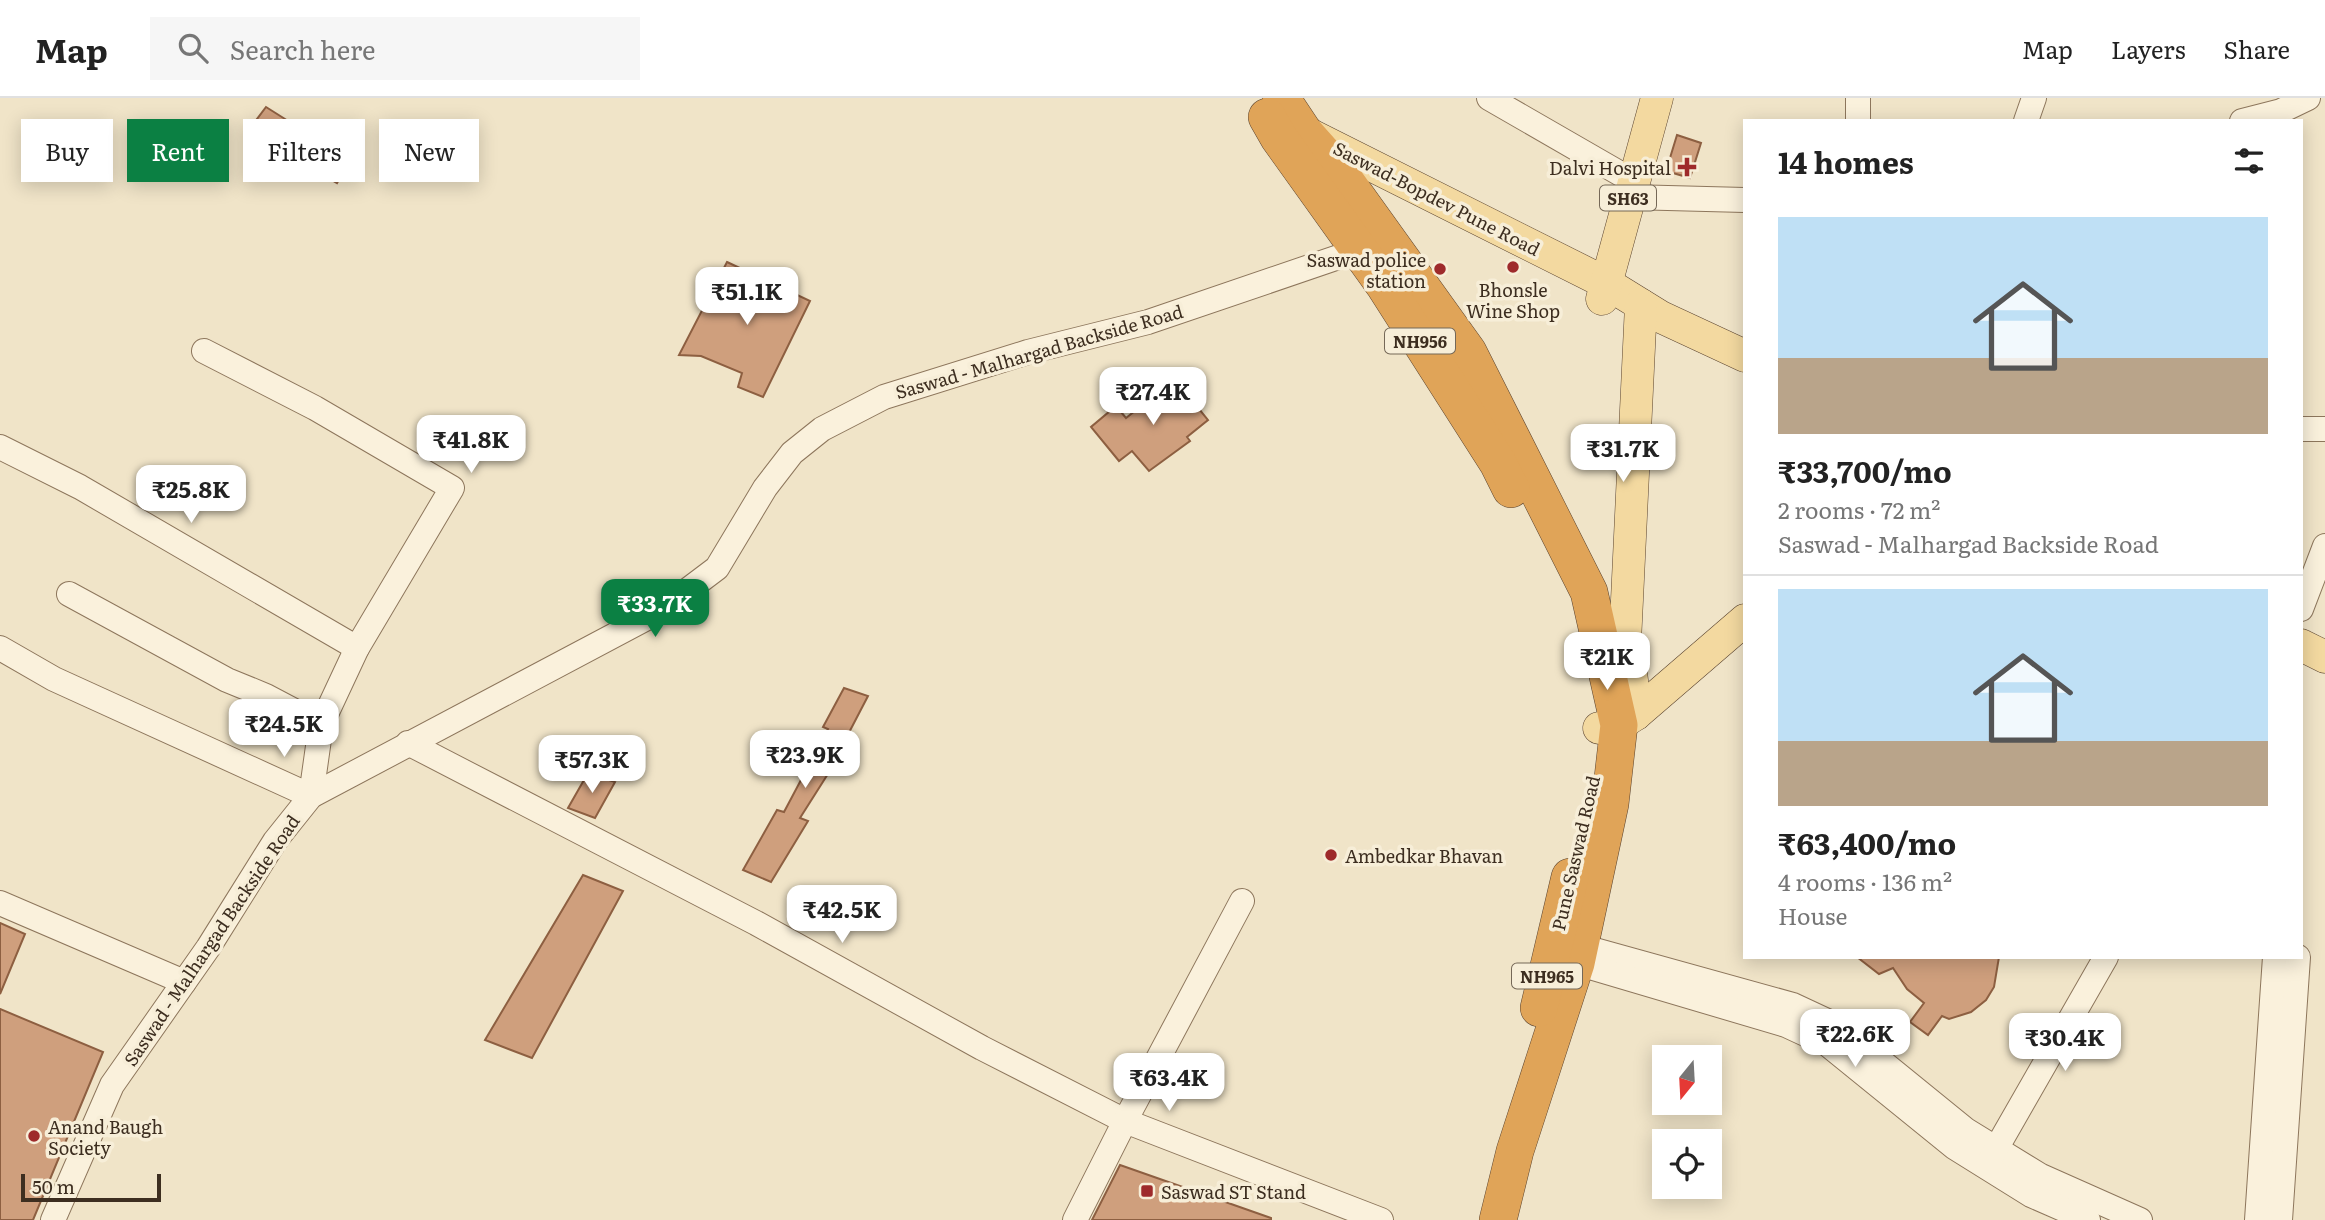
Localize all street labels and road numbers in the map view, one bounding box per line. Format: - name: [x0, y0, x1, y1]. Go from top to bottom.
- street label: Saswad-Bopdev Pune Road: [1329, 134, 1545, 262]
- road number: SH63: [1600, 186, 1656, 211]
- street label: Saswad - Malhargad Backside Road: [892, 297, 1186, 405]
- road number: NH956: [1385, 328, 1455, 354]
- street label: Pune Saswad Road: [1544, 773, 1606, 933]
- street label: Saswad - Malhargad Backside Road: [116, 809, 306, 1071]
- road number: NH965: [1512, 964, 1582, 988]

